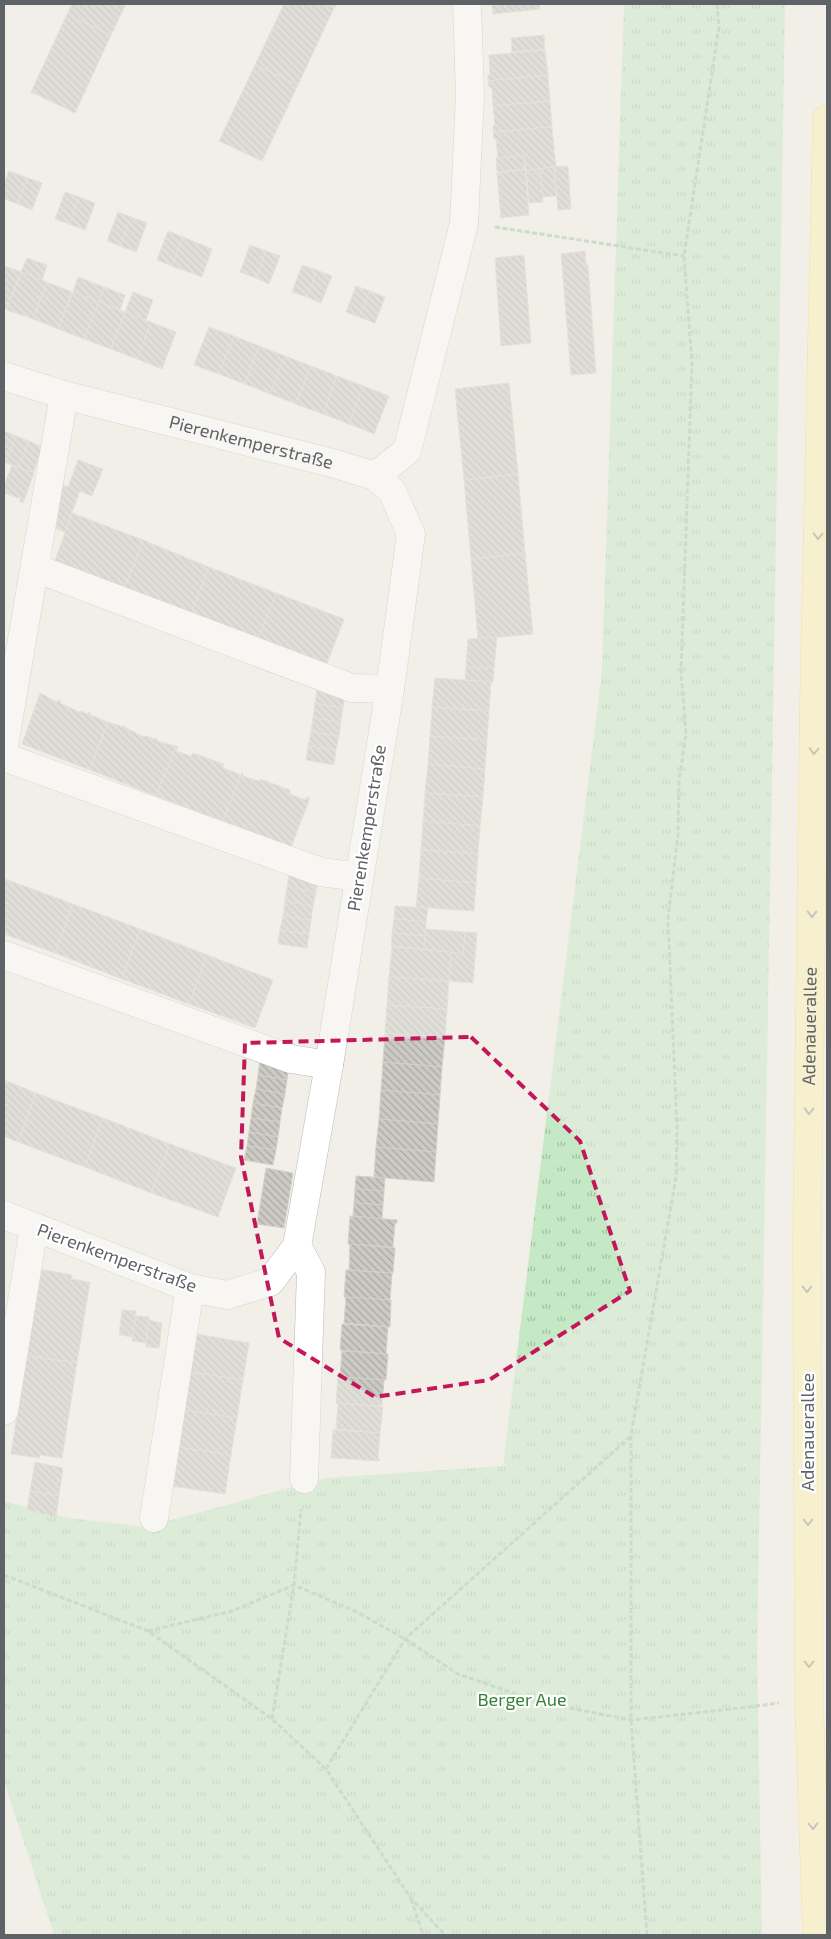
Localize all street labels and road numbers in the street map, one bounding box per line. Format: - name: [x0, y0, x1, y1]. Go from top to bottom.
- street label: Pierenkemperstraße: [167, 410, 336, 473]
- street label: Pierenkemperstraße: [342, 743, 390, 913]
- street label: Adenauerallee: [797, 967, 821, 1086]
- street label: Pierenkemperstraße: [34, 1218, 200, 1296]
- street label: Adenauerallee: [796, 1373, 818, 1491]

